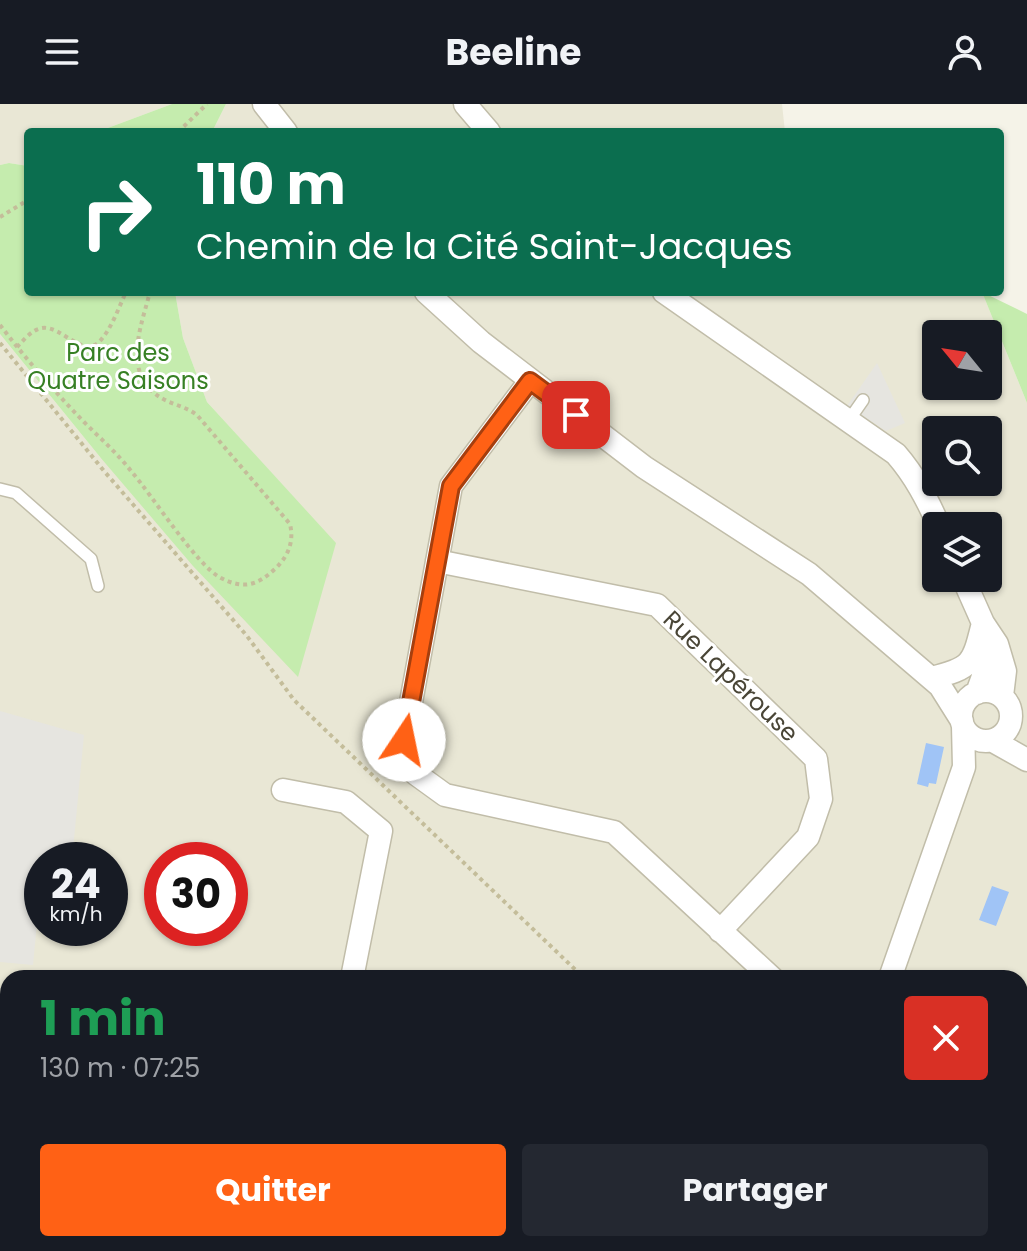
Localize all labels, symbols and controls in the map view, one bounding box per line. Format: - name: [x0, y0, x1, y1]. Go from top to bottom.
- text: Beeline: [446, 27, 581, 78]
- icon: menu: [40, 30, 84, 74]
- icon: person: [943, 30, 987, 74]
- text: 110 m: [196, 145, 346, 224]
- icon: right: [64, 160, 168, 264]
- text: Chemin de la Cité Saint-Jacques: [196, 221, 793, 272]
- north arrow: [922, 320, 1002, 400]
- map controls: [922, 320, 1002, 592]
- park label: Parc des Quatre Saisons: [27, 336, 209, 397]
- pin: [542, 381, 610, 449]
- icon: arrive: [554, 393, 598, 437]
- button: search: [922, 416, 1002, 496]
- button: layers: [922, 512, 1002, 592]
- street label: Rue Lapérouse: [656, 603, 806, 749]
- position arrow: [362, 698, 446, 782]
- speed limit sign: 30: [144, 842, 248, 946]
- text: 24: [51, 856, 101, 912]
- text: km/h: [49, 900, 103, 928]
- text: 1 min: [40, 985, 166, 1052]
- button: close: [904, 996, 988, 1080]
- text: 130 m · 07:25: [40, 1050, 200, 1086]
- button: Quitter: [40, 1144, 506, 1236]
- button: Partager: [522, 1144, 988, 1236]

